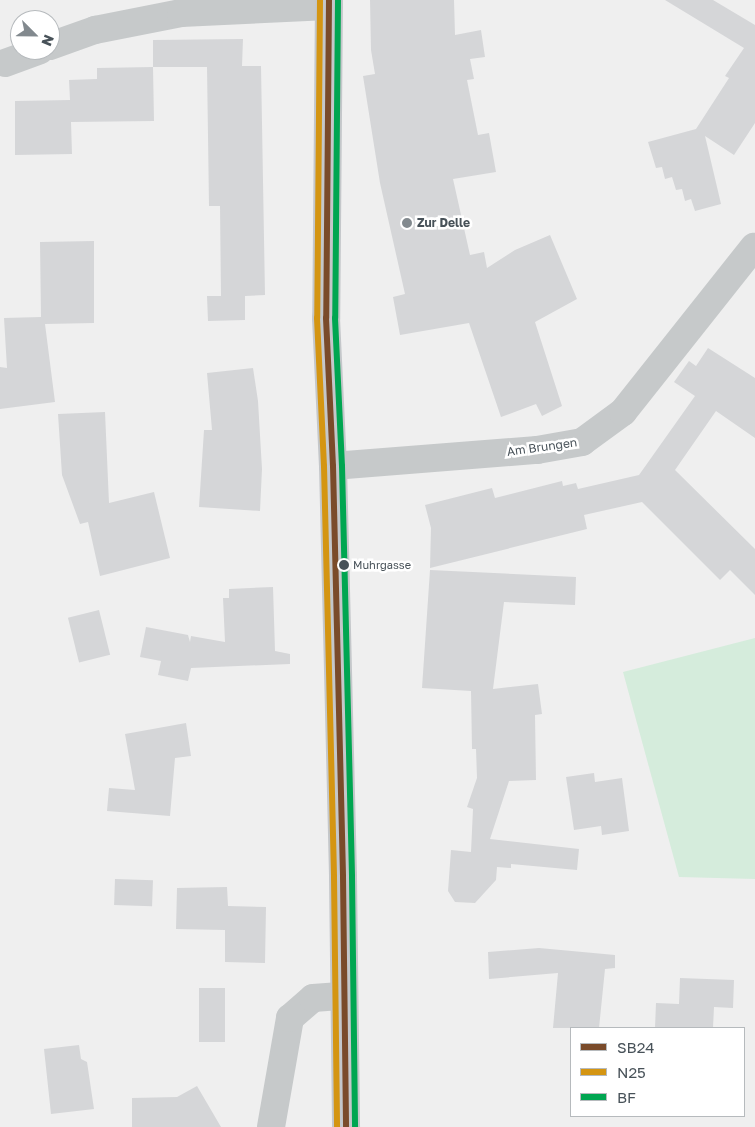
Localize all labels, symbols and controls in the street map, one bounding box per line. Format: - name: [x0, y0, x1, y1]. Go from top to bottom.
- north arrow: [10, 10, 60, 60]
- text: N: [38, 32, 58, 49]
- place label: Zur Delle: [417, 216, 470, 230]
- marker: Zur Delle: [401, 217, 413, 229]
- street label: Am Brungen: [506, 435, 578, 459]
- place label: Muhrgasse: [353, 558, 411, 572]
- marker: Muhrgasse: [339, 560, 349, 570]
- legend: [570, 1027, 745, 1117]
- text: SB24: [617, 1038, 655, 1056]
- text: N25: [617, 1063, 646, 1081]
- text: BF: [617, 1088, 636, 1106]

